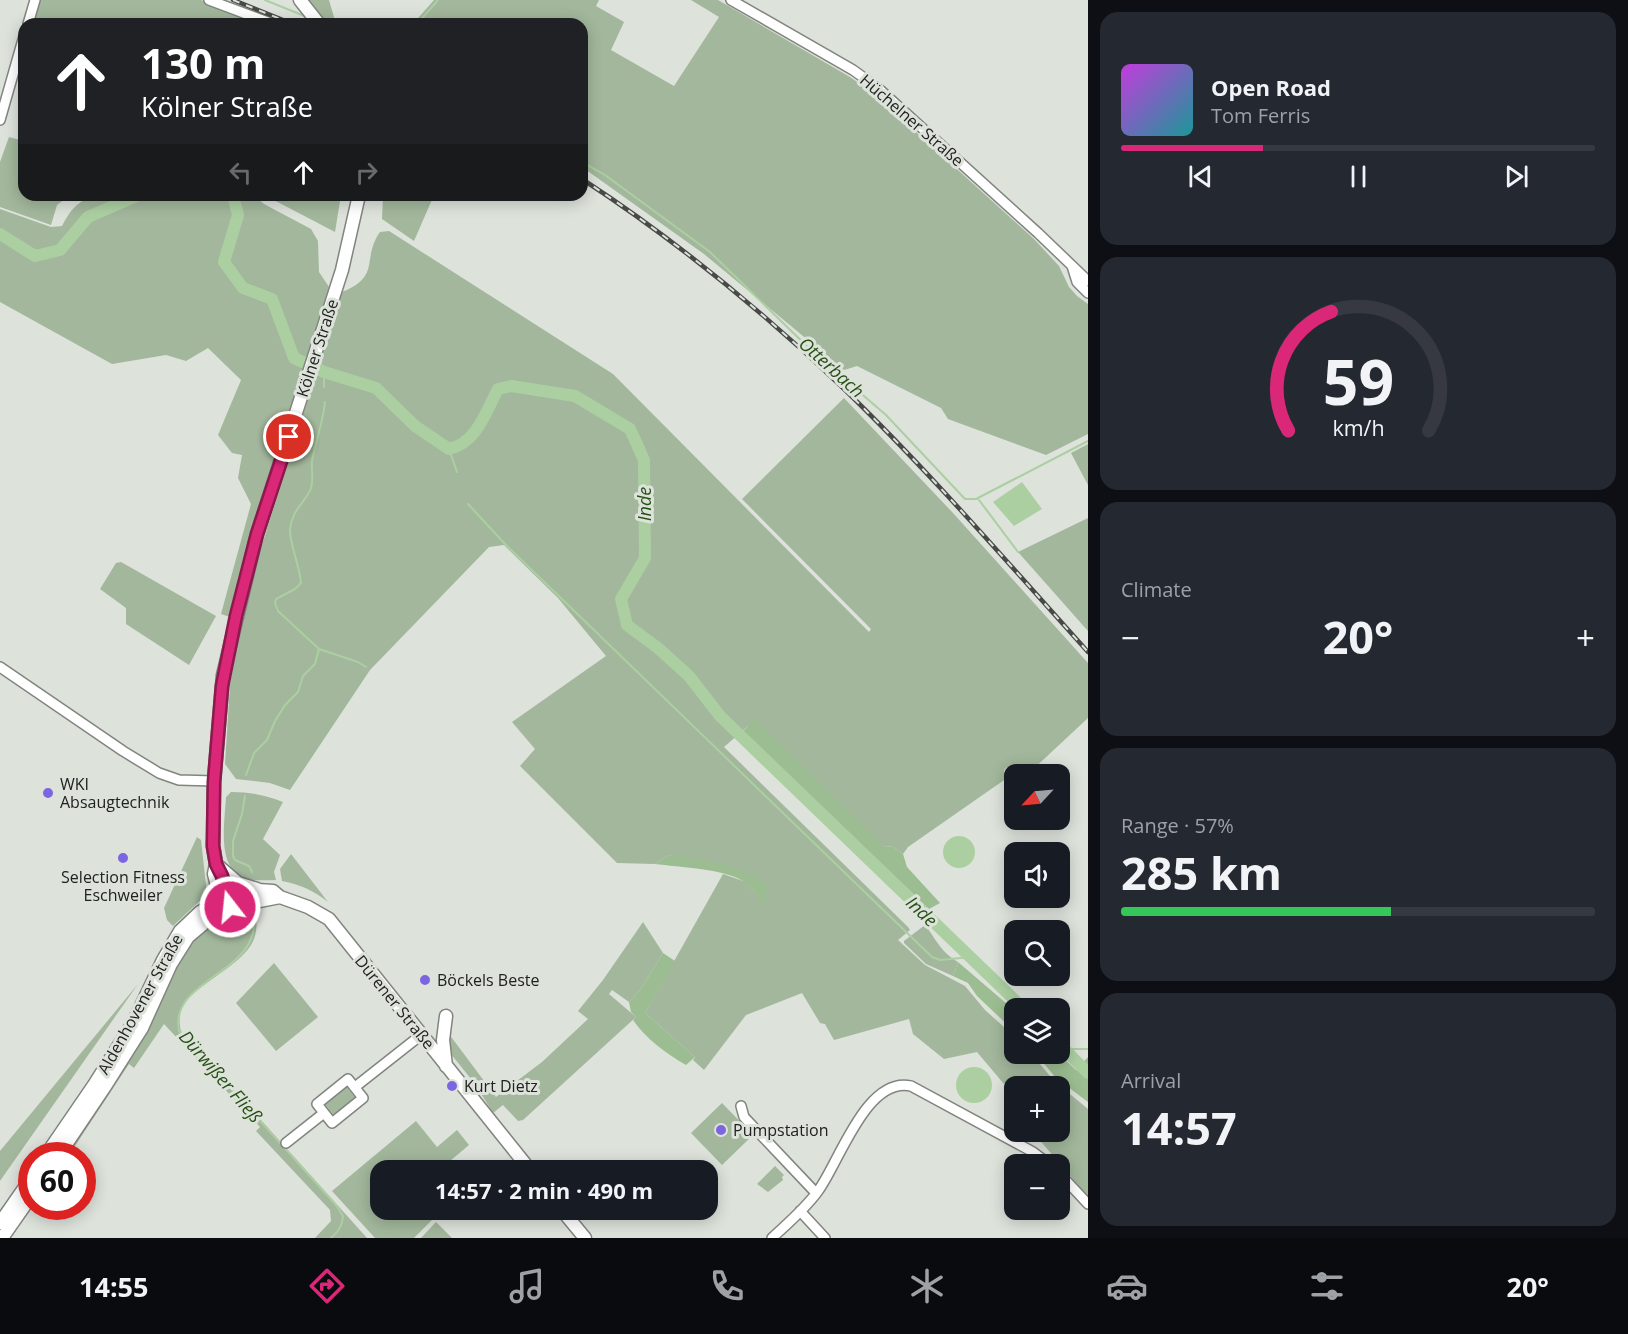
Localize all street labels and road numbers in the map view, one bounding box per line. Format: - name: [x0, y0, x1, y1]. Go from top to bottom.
- street label: Hüchelner Straße: [856, 69, 968, 171]
- street label: Kölner Straße: [291, 296, 343, 400]
- street label: Aldenhovener Straße: [92, 930, 188, 1078]
- street label: Dürener Straße: [350, 950, 440, 1054]

